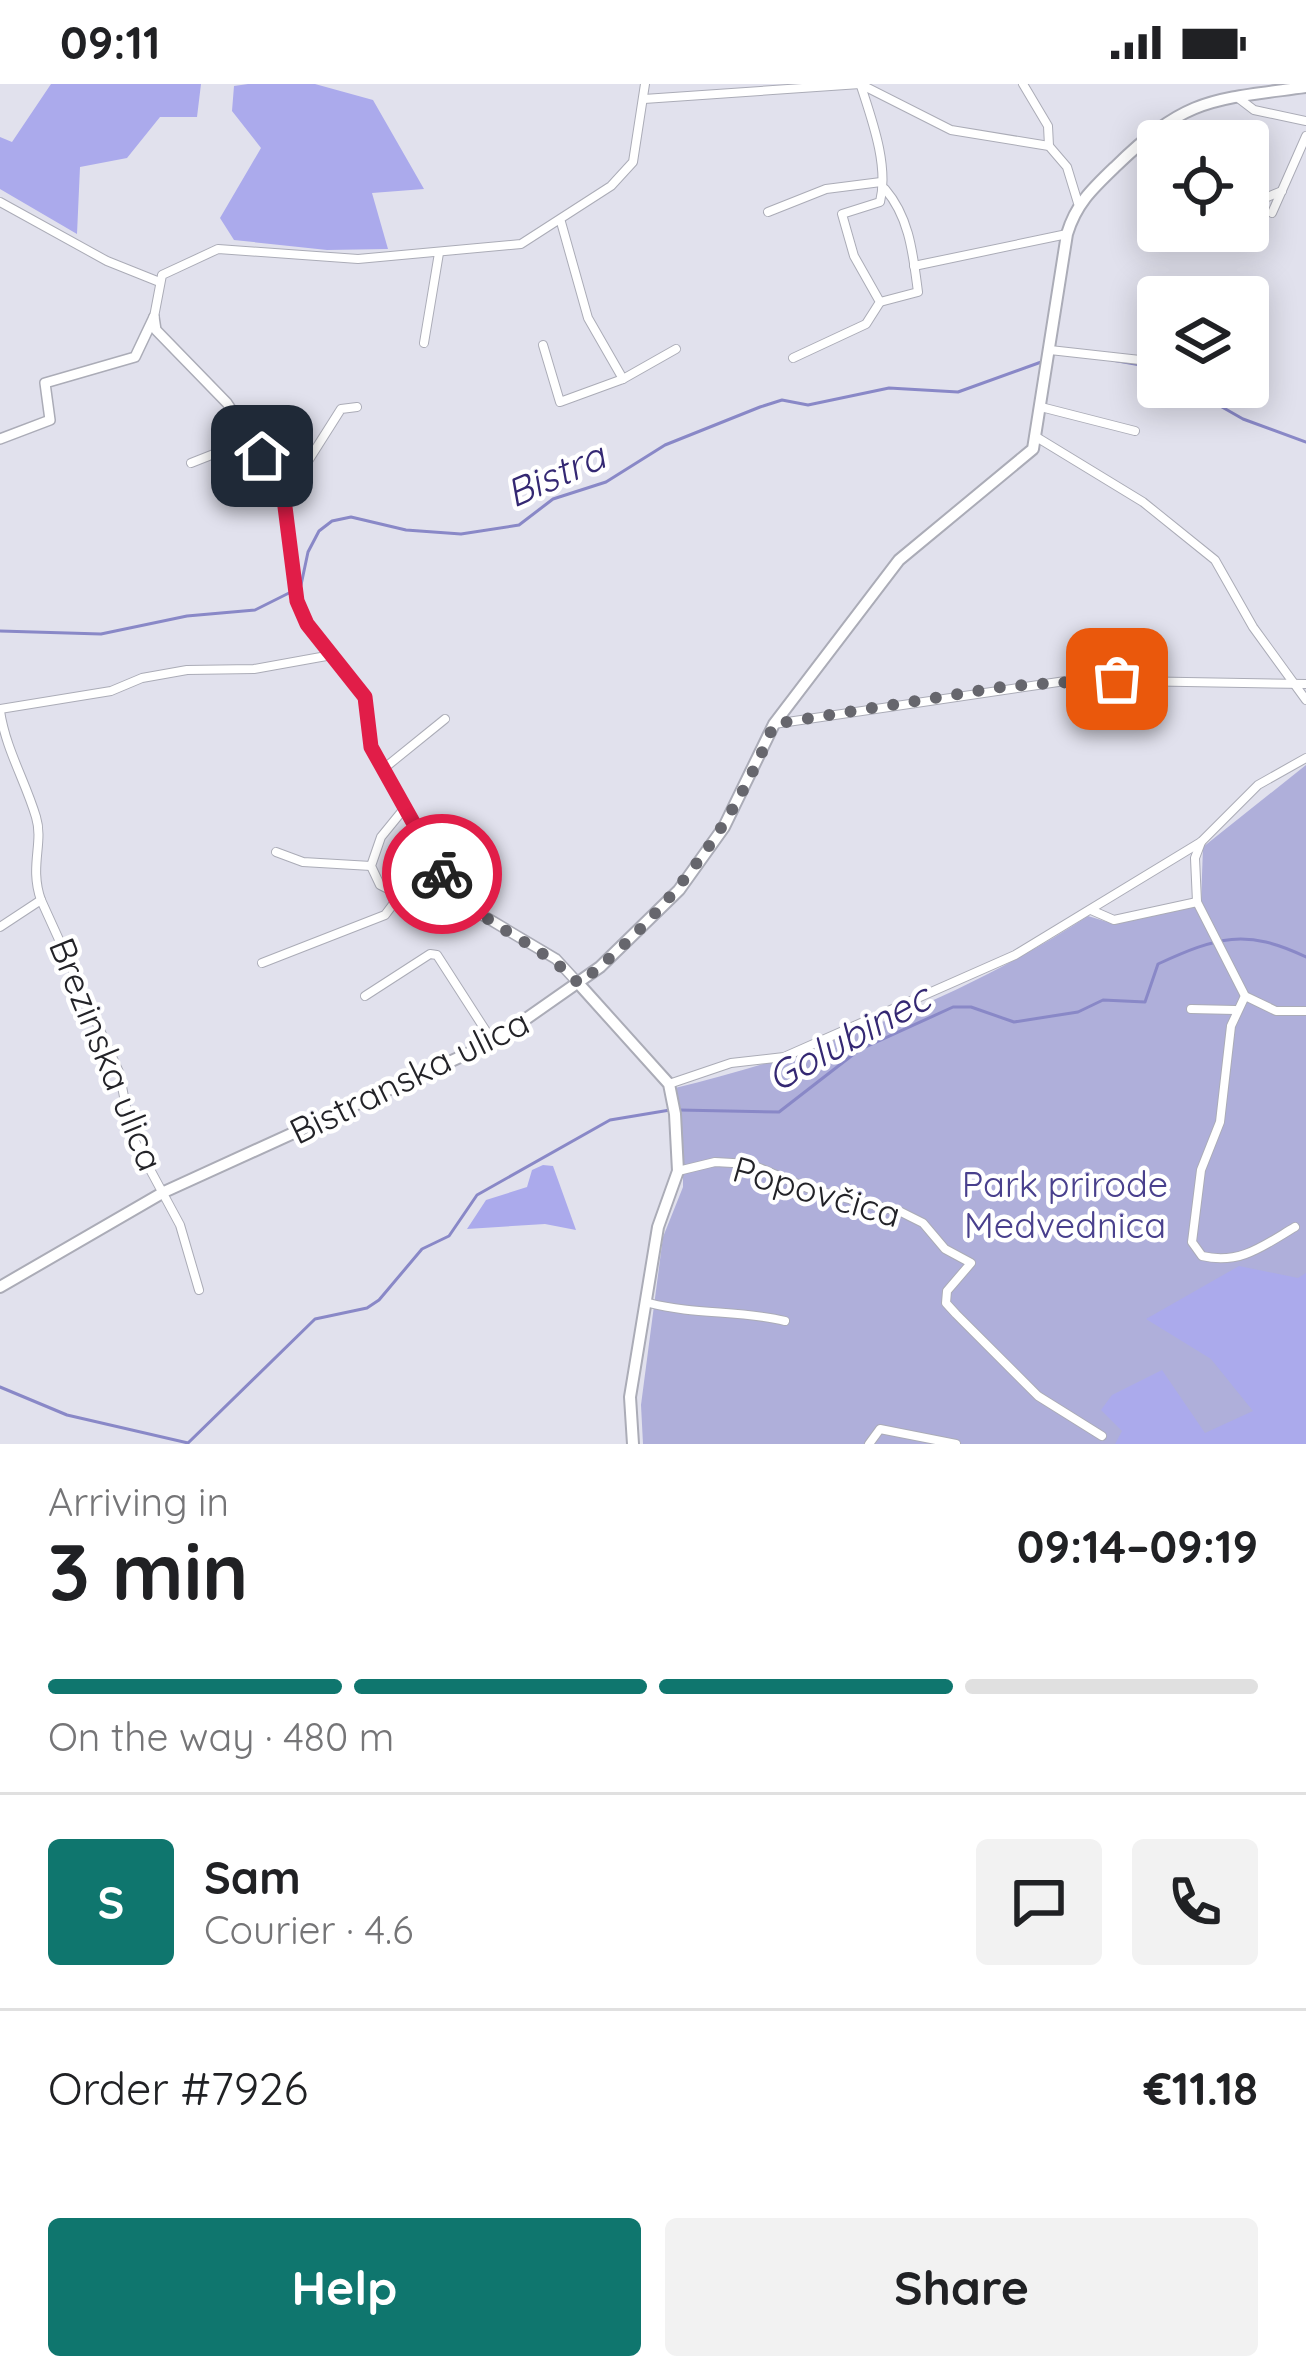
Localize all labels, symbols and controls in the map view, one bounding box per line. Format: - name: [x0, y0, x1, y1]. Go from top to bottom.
- text: 09:11: [60, 14, 161, 70]
- map controls: [1137, 120, 1269, 408]
- button: locate: [1137, 120, 1269, 252]
- button: layers: [1137, 276, 1269, 408]
- pin: [211, 405, 313, 507]
- icon: home: [229, 423, 295, 489]
- water label: Bistra: [498, 430, 614, 517]
- pin: [1066, 628, 1168, 730]
- icon: bag: [1084, 646, 1150, 712]
- courier: [382, 814, 502, 934]
- icon: bike: [409, 841, 475, 907]
- street label: Brezinska ulica: [40, 931, 174, 1177]
- water label: Golubinec: [758, 970, 941, 1102]
- street label: Bistranska ulica: [282, 999, 536, 1153]
- street label: Popovčica: [728, 1146, 906, 1236]
- park label: Park prirode Medvednica: [962, 1161, 1168, 1247]
- text: Arriving in: [48, 1477, 229, 1526]
- text: 09:14–09:19: [1017, 1518, 1258, 1574]
- text: 3 min: [48, 1522, 249, 1620]
- text: On the way · 480 m: [48, 1712, 394, 1761]
- button: chat: [976, 1839, 1102, 1965]
- button: phone: [1132, 1839, 1258, 1965]
- text: Sam: [204, 1849, 301, 1905]
- text: S: [98, 1874, 124, 1930]
- text: Courier · 4.6: [204, 1905, 413, 1954]
- text: Order #7926: [48, 2060, 308, 2116]
- text: €11.18: [1144, 2060, 1258, 2116]
- button: Help: [48, 2218, 641, 2356]
- button: Share: [665, 2218, 1258, 2356]

